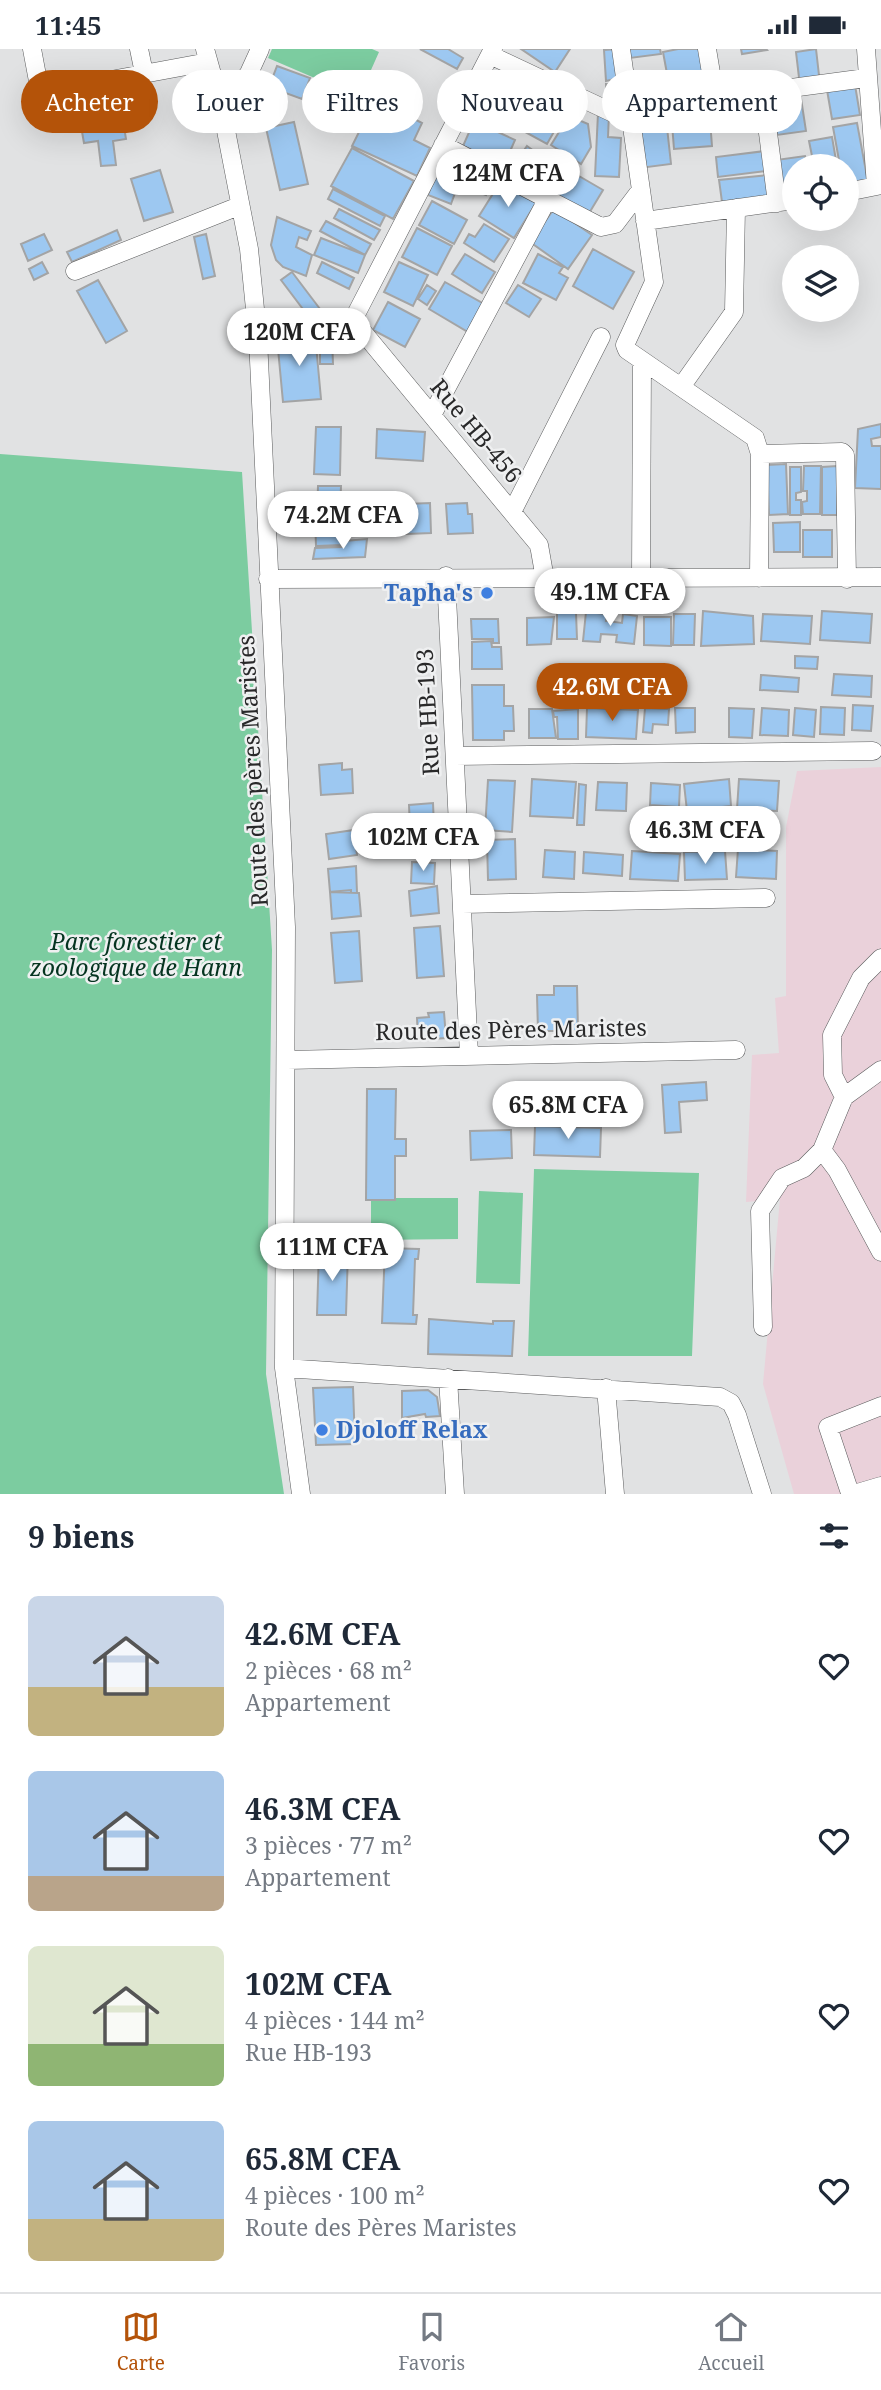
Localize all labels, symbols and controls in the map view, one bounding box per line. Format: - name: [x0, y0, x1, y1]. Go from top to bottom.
- text: 11:45: [35, 7, 102, 43]
- chip: Acheter: [21, 70, 158, 133]
- chip: Louer: [172, 70, 288, 133]
- chip: Filtres: [302, 70, 423, 133]
- chip: Nouveau: [437, 70, 588, 133]
- chip: Appartement: [602, 70, 802, 133]
- pin: 124M CFA: [436, 149, 580, 209]
- map controls: [782, 154, 859, 322]
- button: locate: [782, 154, 859, 231]
- text: 124M CFA: [452, 156, 564, 188]
- button: layers: [782, 245, 859, 322]
- pin: 120M CFA: [227, 309, 371, 368]
- text: 120M CFA: [243, 315, 355, 347]
- street label: Rue HB-456: [424, 371, 530, 489]
- pin: 74.2M CFA: [263, 491, 423, 551]
- text: 74.2M CFA: [283, 498, 403, 530]
- pin: 49.1M CFA: [530, 569, 690, 628]
- text: 49.1M CFA: [550, 575, 670, 607]
- place label: Tapha's: [384, 576, 473, 608]
- marker: Tapha's: [479, 585, 495, 601]
- street label: Route des pères Maristes: [229, 634, 275, 908]
- street label: Rue HB-193: [408, 648, 446, 776]
- pin: 42.6M CFA: [532, 663, 692, 723]
- text: 42.6M CFA: [552, 670, 672, 702]
- pin: 46.3M CFA: [625, 807, 785, 866]
- pin: 102M CFA: [351, 813, 495, 873]
- text: 46.3M CFA: [645, 813, 765, 845]
- text: 102M CFA: [367, 820, 479, 852]
- park label: Parc forestier et zoologique de Hann: [29, 925, 242, 983]
- street label: Route des Pères Maristes: [375, 1011, 647, 1047]
- pin: 65.8M CFA: [488, 1081, 648, 1141]
- text: 65.8M CFA: [508, 1088, 628, 1120]
- pin: 111M CFA: [260, 1223, 404, 1283]
- text: 111M CFA: [276, 1230, 388, 1262]
- place label: Djoloff Relax: [336, 1413, 488, 1445]
- marker: Djoloff Relax: [314, 1422, 330, 1438]
- text: 9 biens: [28, 1516, 134, 1557]
- icon: filters: [815, 1517, 853, 1555]
- text: 42.6M CFA: [245, 1613, 400, 1654]
- icon: home: [84, 1624, 168, 1708]
- icon: heart: [815, 1647, 853, 1685]
- text: 2 pièces · 68 m²: [245, 1654, 412, 1686]
- text: Appartement: [245, 1686, 391, 1718]
- text: 46.3M CFA: [245, 1788, 400, 1829]
- icon: home: [84, 1799, 168, 1883]
- icon: heart: [815, 1822, 853, 1860]
- text: 3 pièces · 77 m²: [245, 1829, 412, 1861]
- text: Appartement: [245, 1861, 391, 1893]
- text: 102M CFA: [245, 1963, 391, 2004]
- icon: home: [84, 1974, 168, 2058]
- icon: heart: [815, 1997, 853, 2035]
- text: 4 pièces · 144 m²: [245, 2004, 425, 2036]
- text: Rue HB-193: [245, 2036, 372, 2068]
- text: 65.8M CFA: [245, 2138, 400, 2179]
- icon: home: [84, 2149, 168, 2233]
- icon: heart: [815, 2172, 853, 2210]
- text: 4 pièces · 100 m²: [245, 2179, 425, 2211]
- text: Route des Pères Maristes: [245, 2211, 517, 2243]
- tab: Carte: [117, 2308, 165, 2376]
- tab: Favoris: [398, 2308, 465, 2376]
- tab: Accueil: [698, 2308, 764, 2376]

